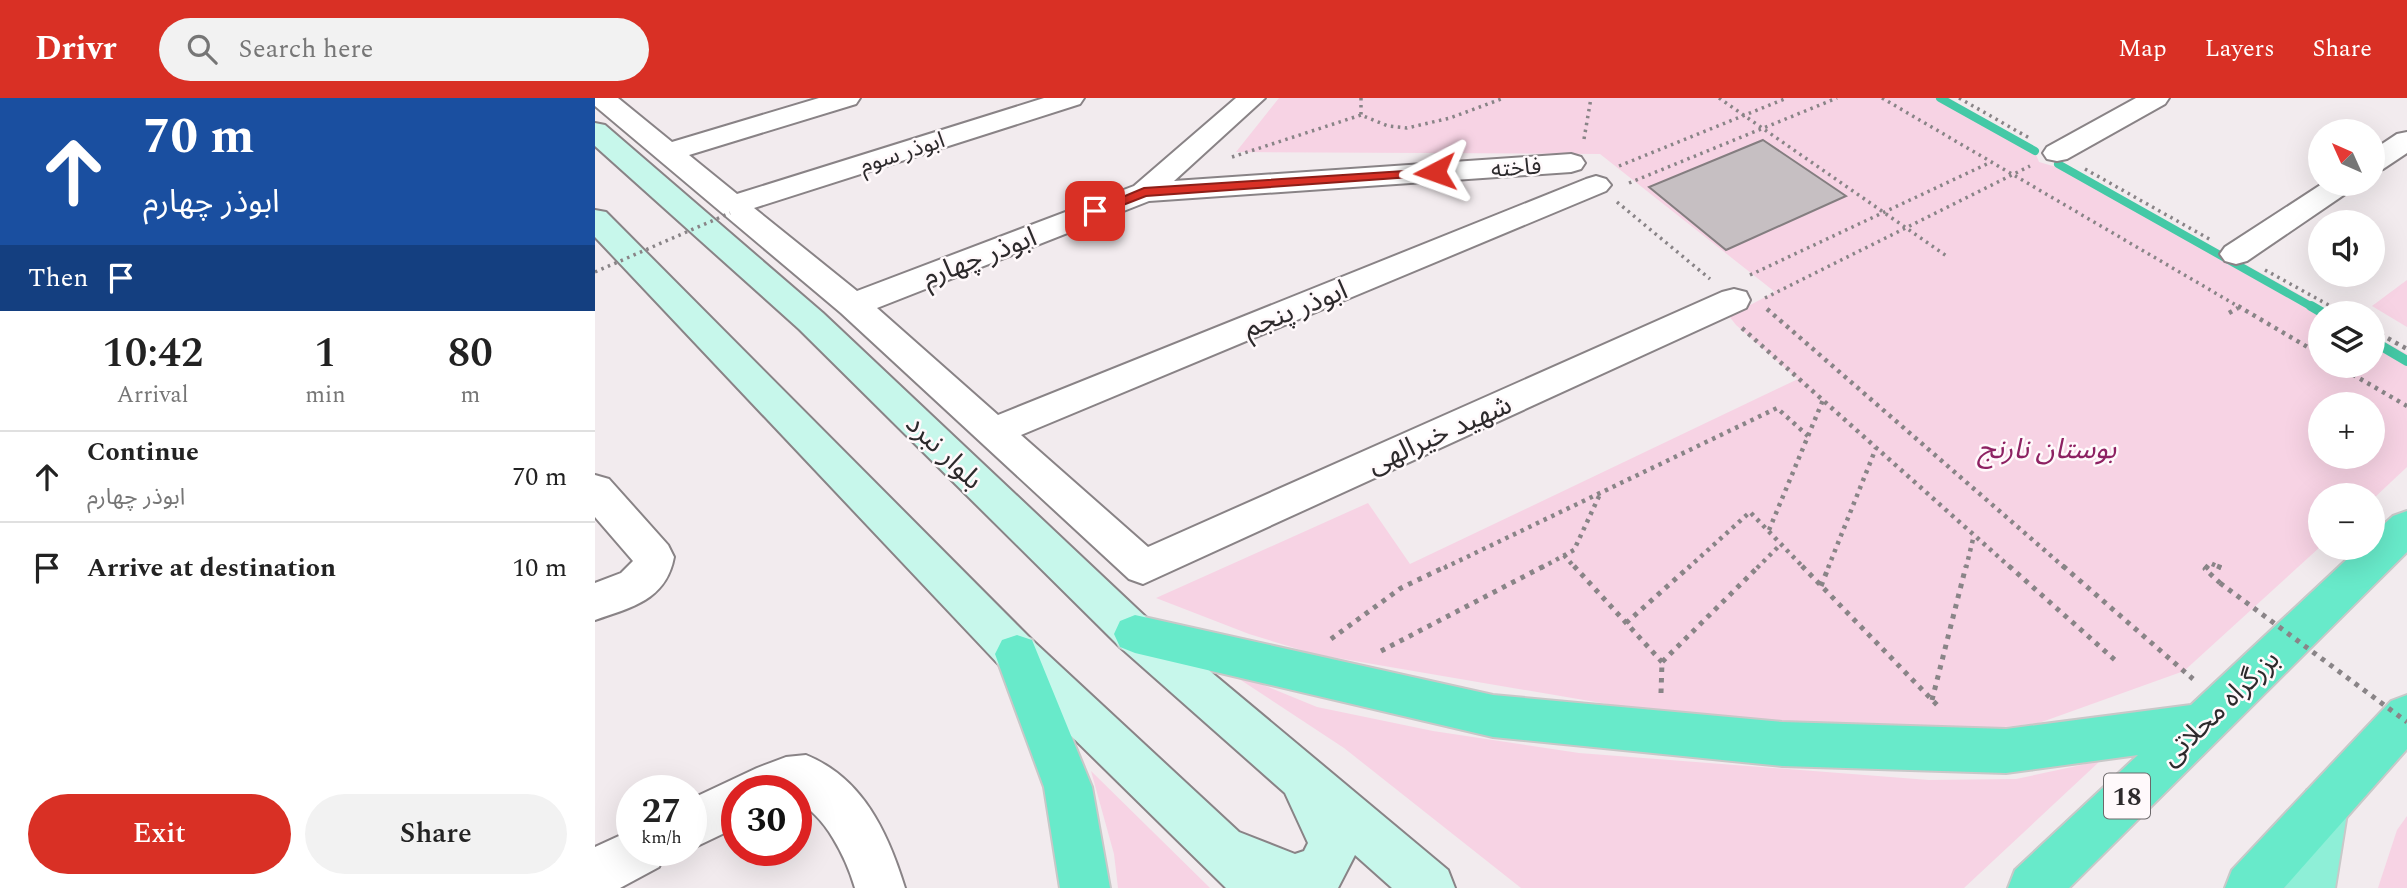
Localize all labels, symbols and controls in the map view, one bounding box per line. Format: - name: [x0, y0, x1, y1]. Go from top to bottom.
- search box: [159, 18, 649, 81]
- text: Drivr: [35, 24, 117, 74]
- text: Search here: [239, 29, 373, 69]
- icon: search: [183, 30, 221, 68]
- text: Map: [2118, 31, 2167, 67]
- text: Layers: [2205, 31, 2275, 67]
- text: Share: [2313, 31, 2372, 67]
- text: 70 m: [143, 100, 254, 175]
- north arrow: [2308, 119, 2385, 196]
- map controls: [2308, 119, 2385, 560]
- street label: ابوذر سوم: [855, 123, 950, 184]
- icon: ahead: [28, 126, 119, 217]
- position arrow: [1398, 135, 1472, 209]
- street label: فاخته: [1490, 149, 1542, 188]
- text: ابوذر چهارم: [143, 178, 280, 227]
- pin: [1065, 181, 1125, 241]
- icon: arrive: [1076, 192, 1114, 230]
- button: sound: [2308, 210, 2385, 287]
- street label: ابوذر چهارم: [916, 216, 1043, 299]
- text: Then: [28, 258, 88, 298]
- icon: arrive: [102, 259, 140, 297]
- street label: ابوذر پنجم: [1237, 269, 1354, 350]
- button: layers: [2308, 301, 2385, 378]
- text: 10:42: [102, 322, 203, 385]
- text: 1: [314, 322, 337, 385]
- text: 80: [448, 322, 493, 385]
- text: Arrival: [117, 378, 189, 413]
- text: min: [305, 378, 346, 413]
- text: m: [460, 378, 480, 413]
- street label: شهید خیرالهی: [1360, 383, 1519, 485]
- button: +: [2308, 392, 2385, 469]
- street label: بلوار نبرد: [895, 404, 993, 500]
- park label: بوستان نارنج: [1976, 428, 2116, 471]
- text: Continue: [87, 432, 199, 472]
- text: 70 m: [512, 457, 567, 497]
- icon: ahead: [28, 458, 66, 496]
- text: ابوذر چهارم: [87, 480, 185, 515]
- button: −: [2308, 483, 2385, 560]
- text: Arrive at destination: [87, 548, 336, 588]
- text: 10 m: [512, 548, 567, 588]
- icon: arrive: [28, 549, 66, 587]
- street label: بزرگراه محلاتی: [2150, 639, 2290, 777]
- road number: 18: [2104, 774, 2150, 818]
- speed limit sign: 30: [721, 775, 812, 866]
- text: 27: [642, 785, 681, 838]
- button: Exit: [28, 794, 291, 874]
- button: Share: [305, 794, 567, 874]
- text: km/h: [641, 824, 682, 851]

